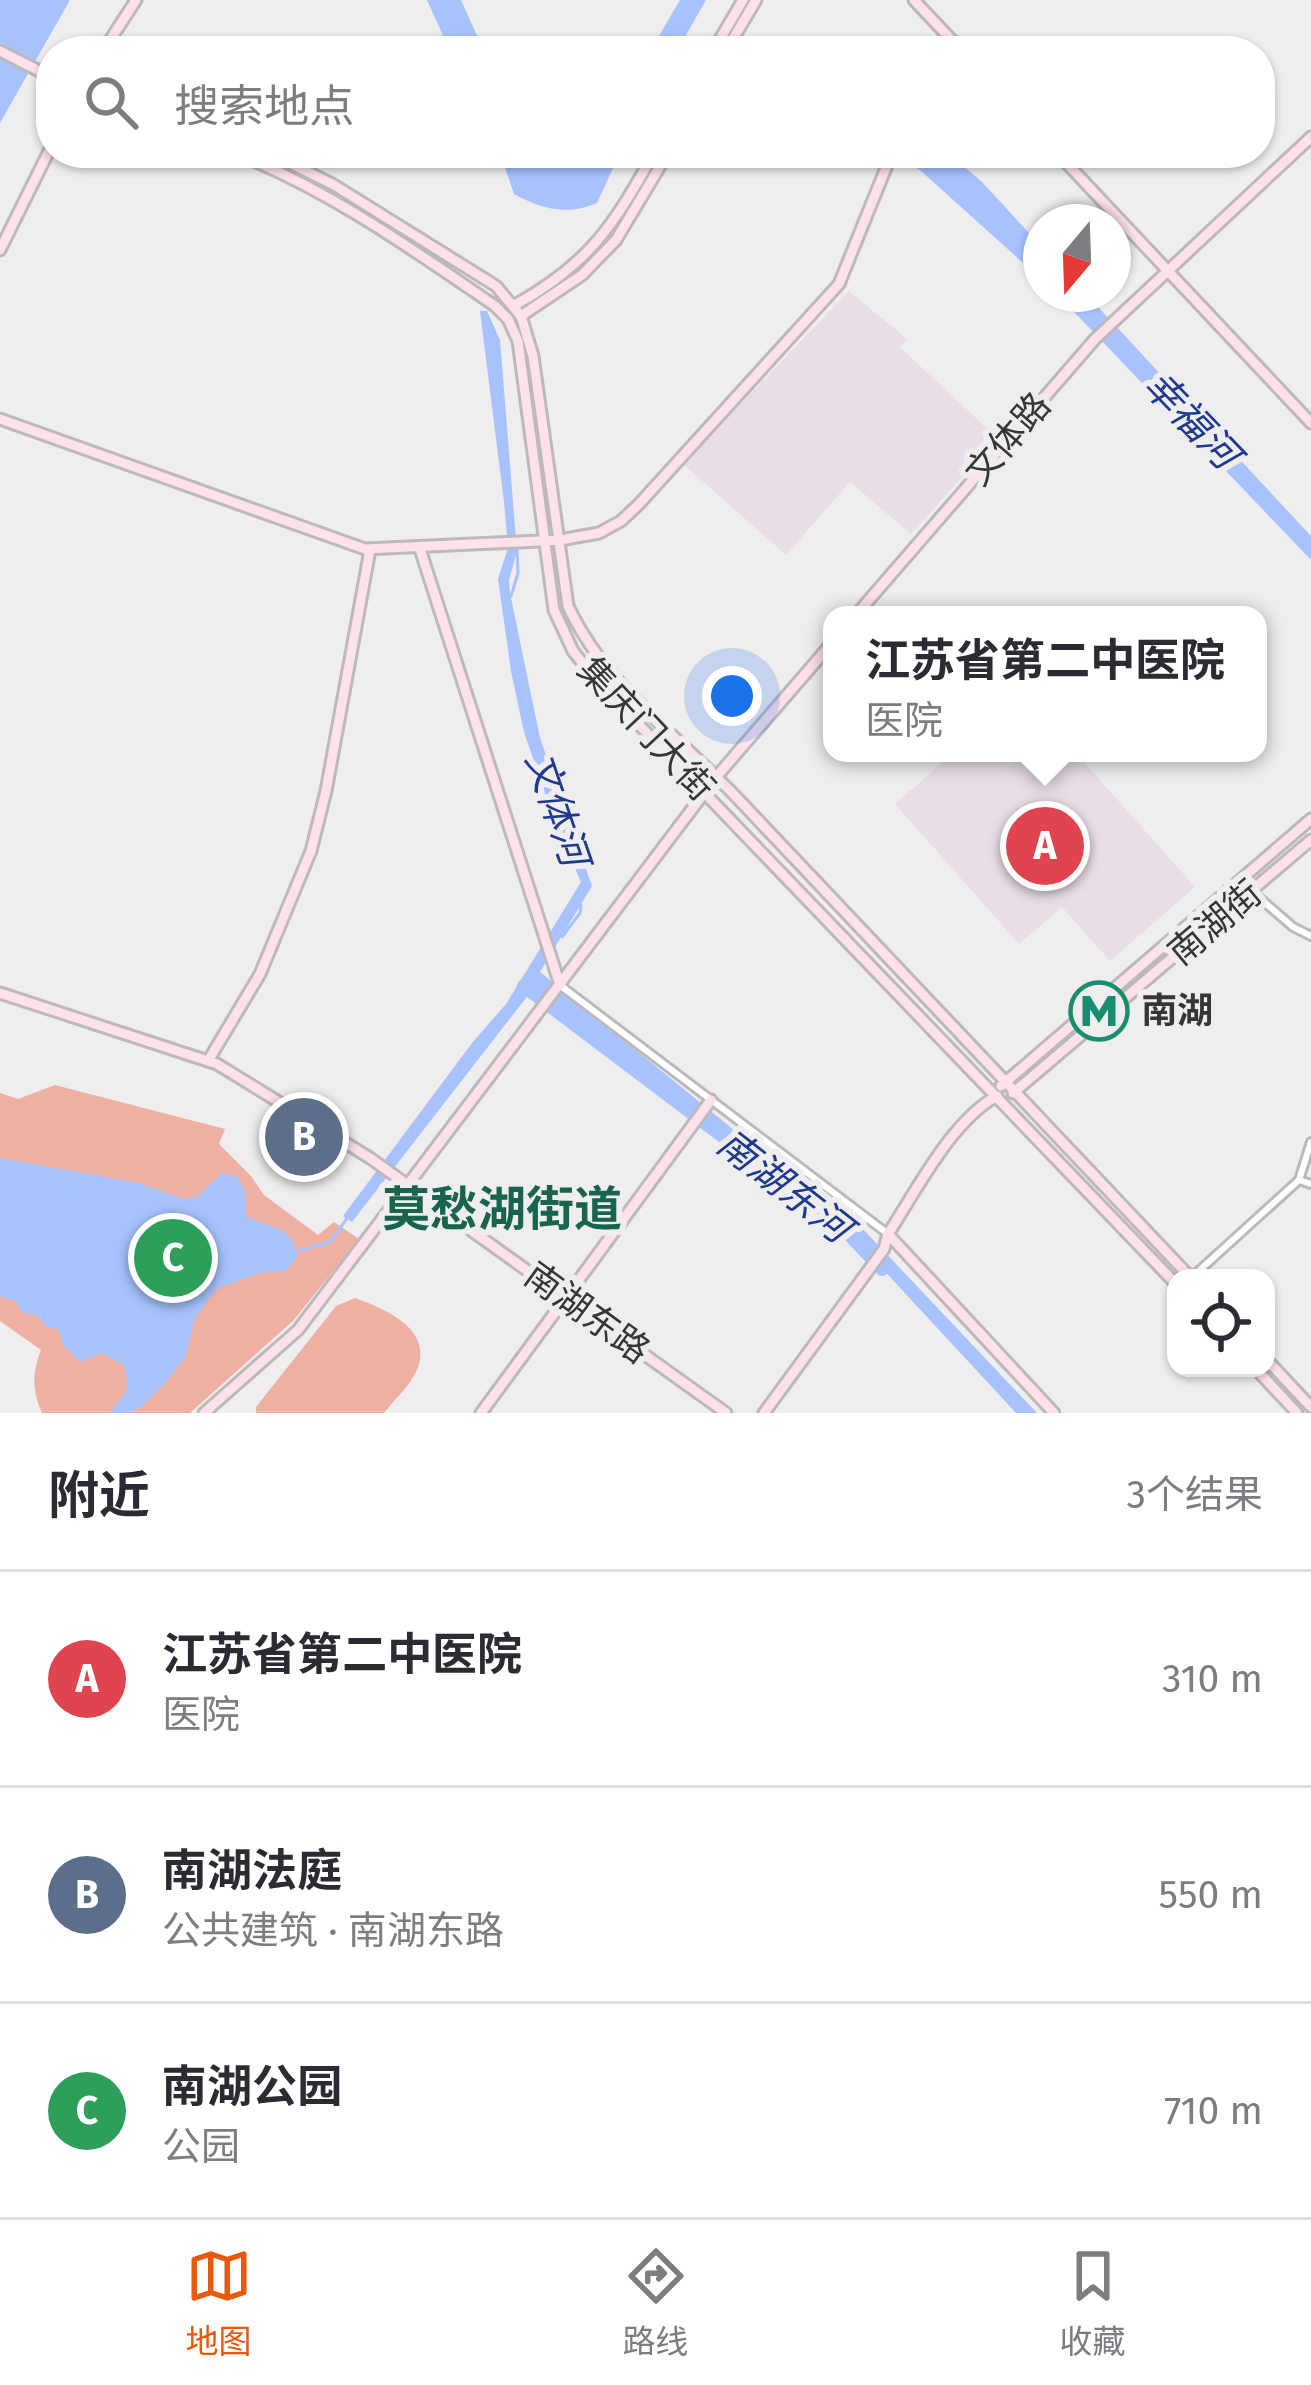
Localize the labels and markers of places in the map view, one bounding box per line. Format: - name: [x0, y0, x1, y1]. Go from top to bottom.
- pin: A: [1006, 801, 1084, 891]
- metro station icon: 南湖: [1068, 980, 1130, 1042]
- place label: 南湖: [1141, 989, 1213, 1033]
- pin: B: [265, 1092, 343, 1182]
- pin: C: [134, 1213, 212, 1303]

